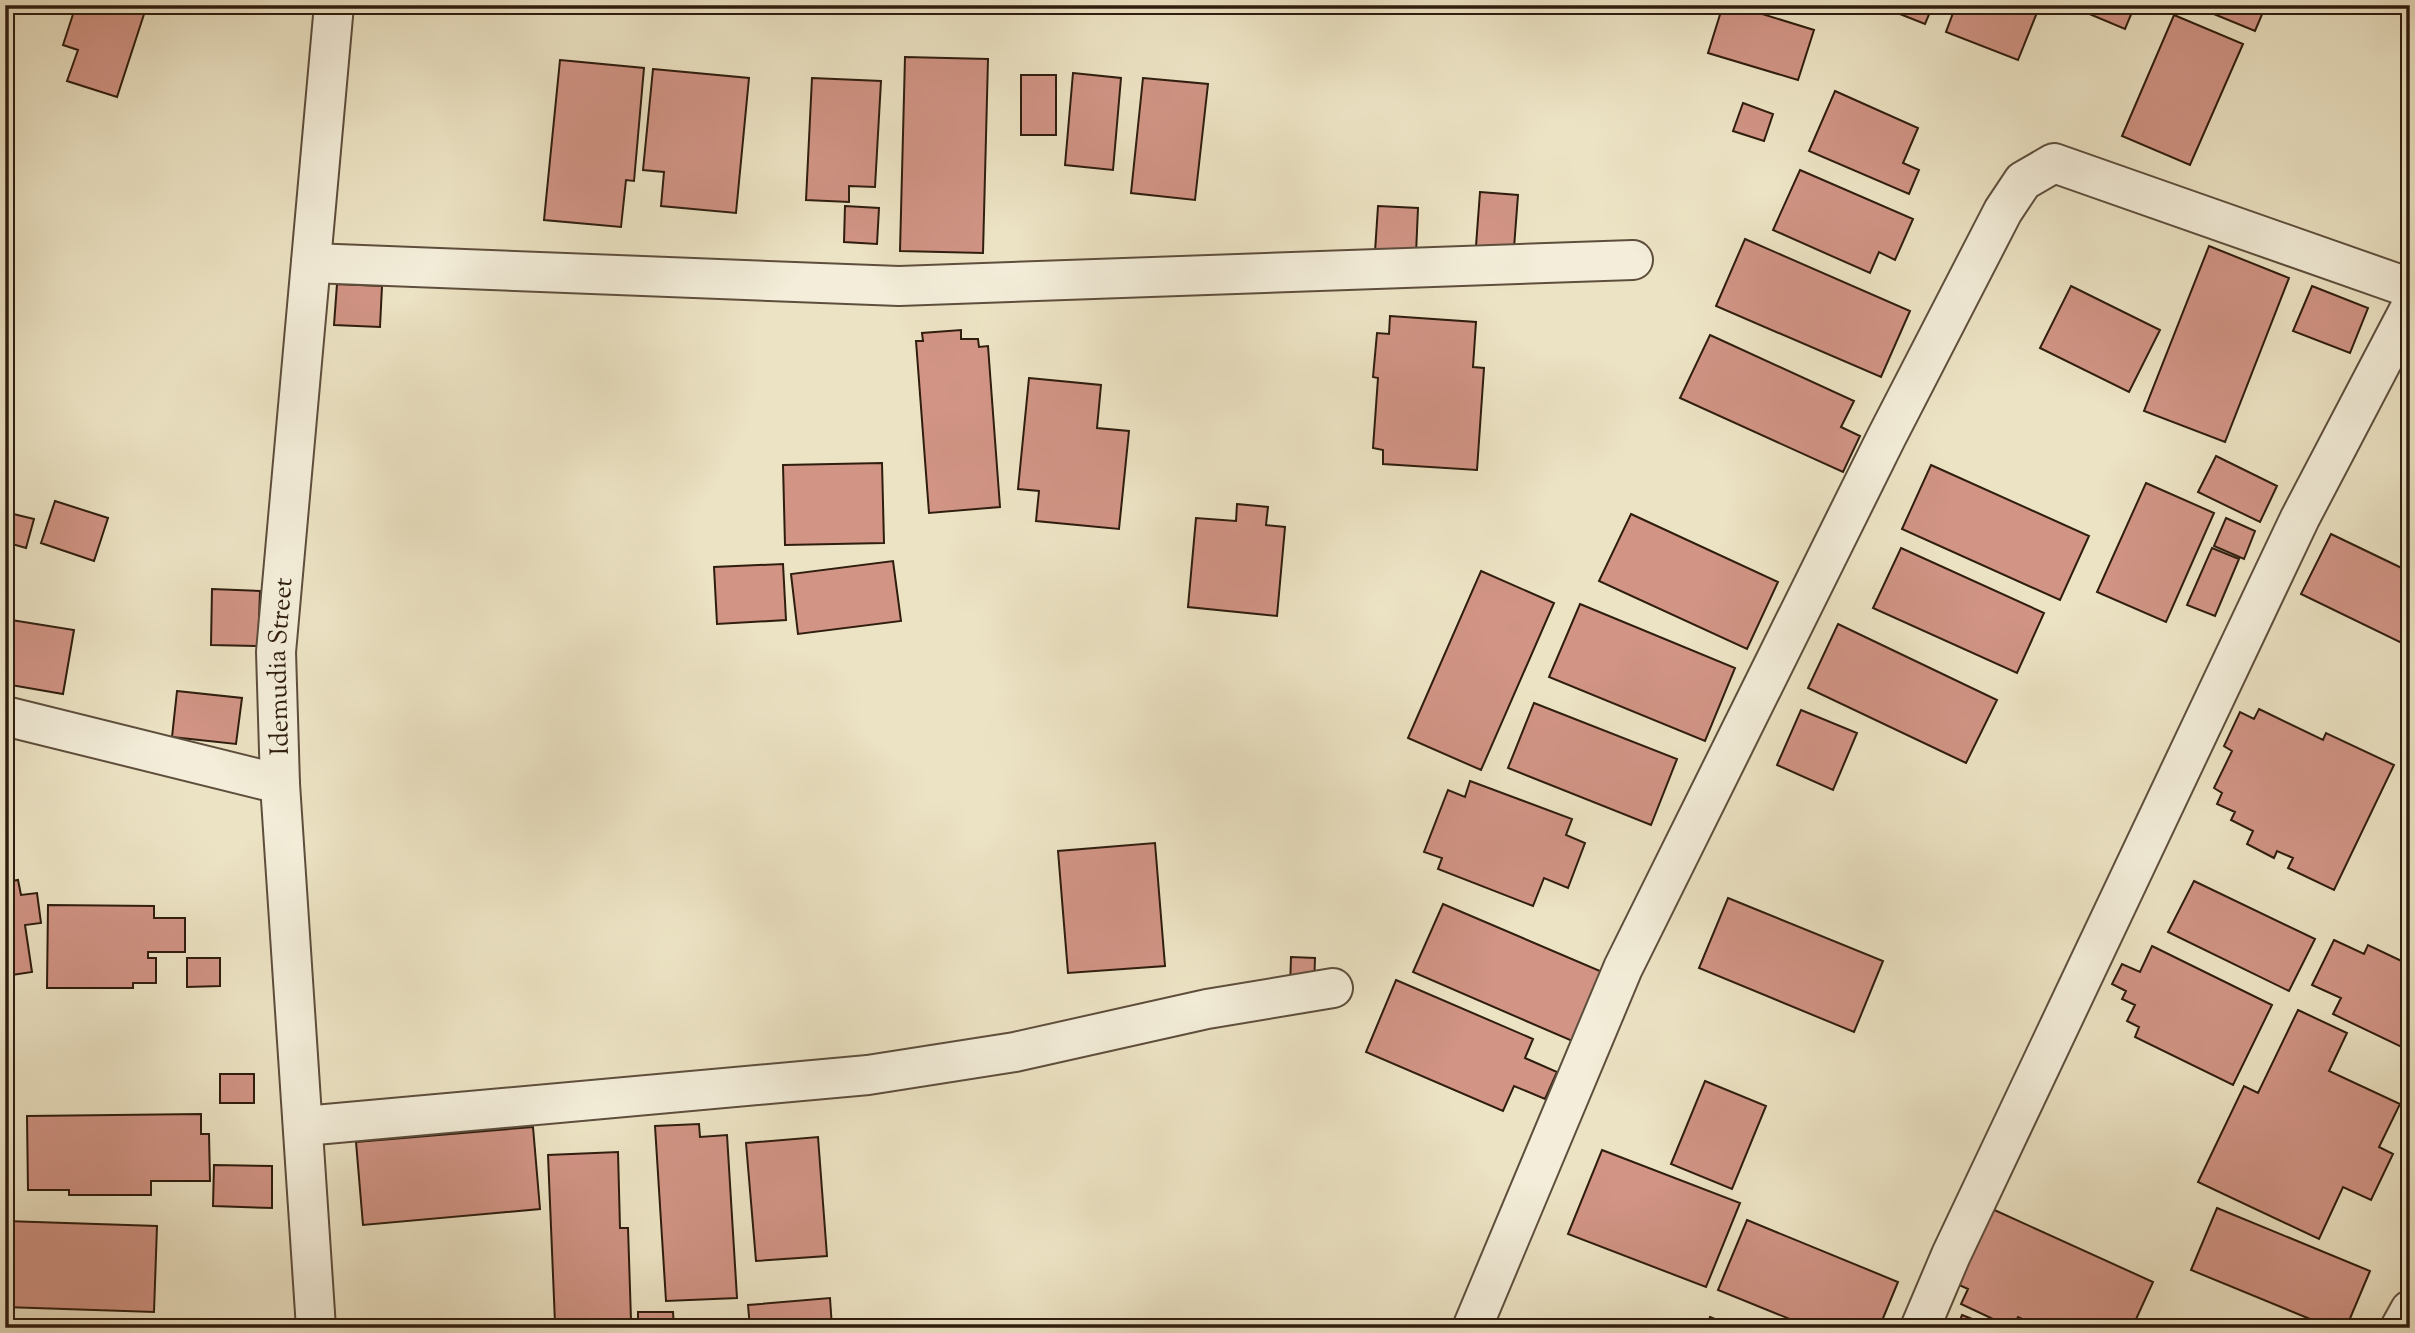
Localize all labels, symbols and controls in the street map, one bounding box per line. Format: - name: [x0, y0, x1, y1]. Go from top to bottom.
- street label: Idemudia Street: [260, 576, 304, 756]

